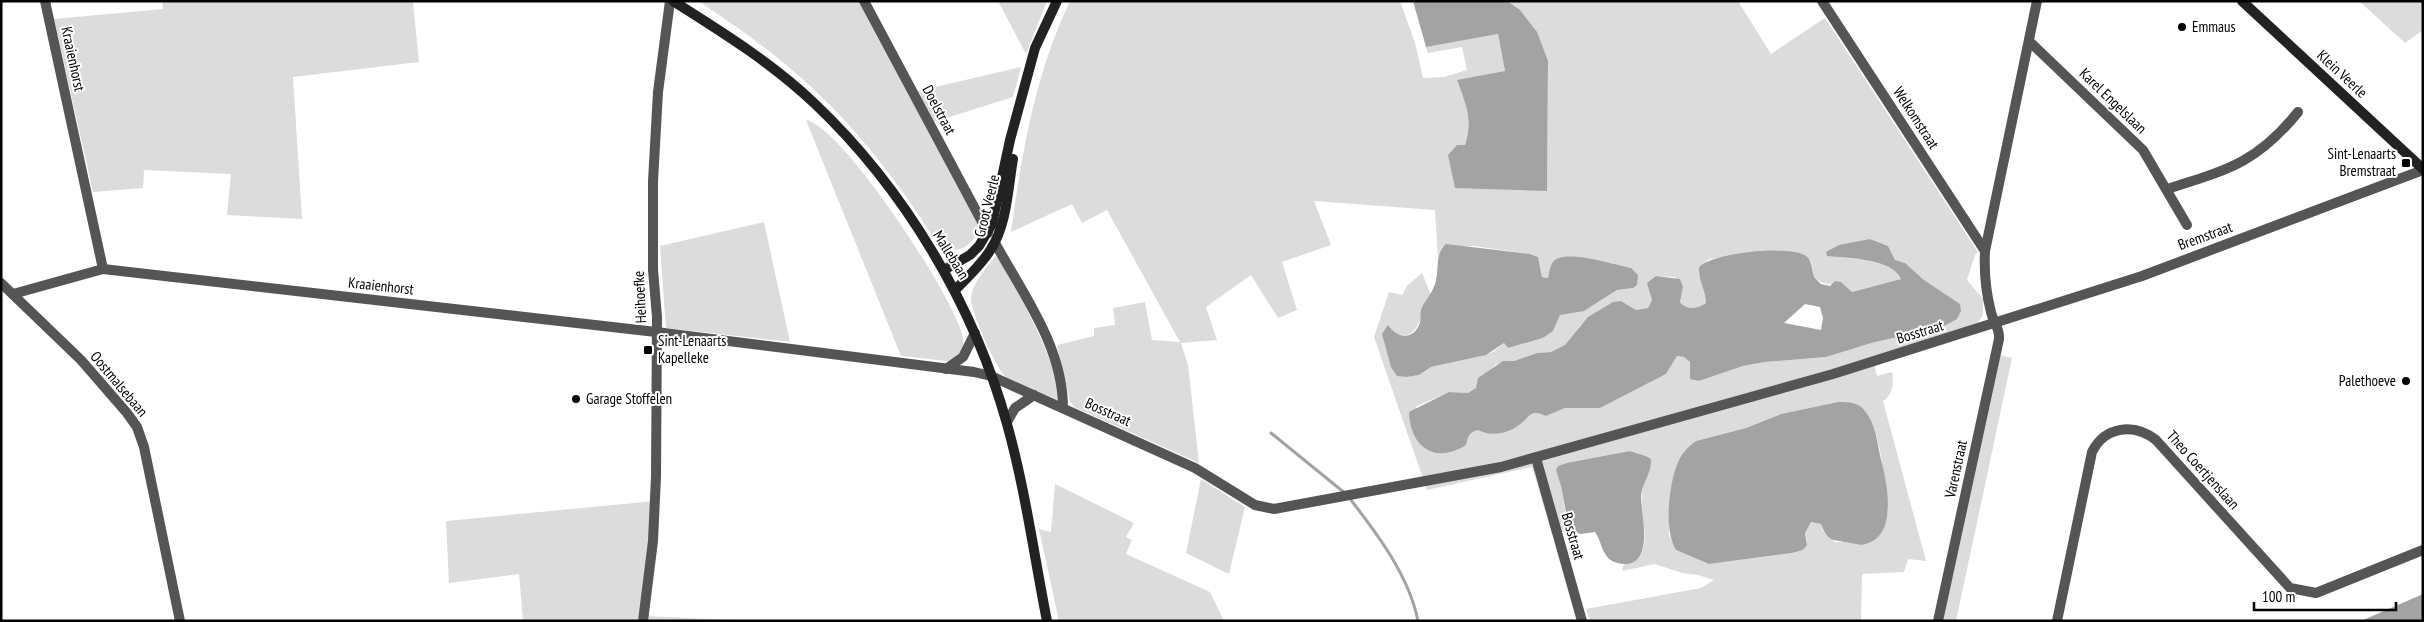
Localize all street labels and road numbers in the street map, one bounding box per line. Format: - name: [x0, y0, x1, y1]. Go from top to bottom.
- street label: Kraaienhorst: [57, 25, 90, 93]
- street label: Klein Veerle: [2313, 46, 2372, 102]
- street label: Karel Engelslaan: [2076, 64, 2151, 137]
- street label: Doelstraat: [918, 82, 960, 138]
- street label: Welkomstraat: [1889, 83, 1944, 152]
- street label: Groot Veerle: [970, 173, 1003, 239]
- street label: Bremstraat: [2175, 217, 2235, 254]
- street label: Mallebaan: [929, 227, 974, 283]
- street label: Heihoefke: [629, 270, 650, 324]
- street label: Kraaienhorst: [347, 273, 415, 298]
- street label: Bosstraat: [1894, 315, 1946, 348]
- street label: Oostmalsebaan: [87, 347, 152, 420]
- street label: Bosstraat: [1082, 393, 1134, 430]
- street label: Theo Coertjenslaan: [2163, 426, 2244, 513]
- street label: Varenstraat: [1940, 438, 1971, 501]
- street label: Bosstraat: [1558, 510, 1589, 562]

